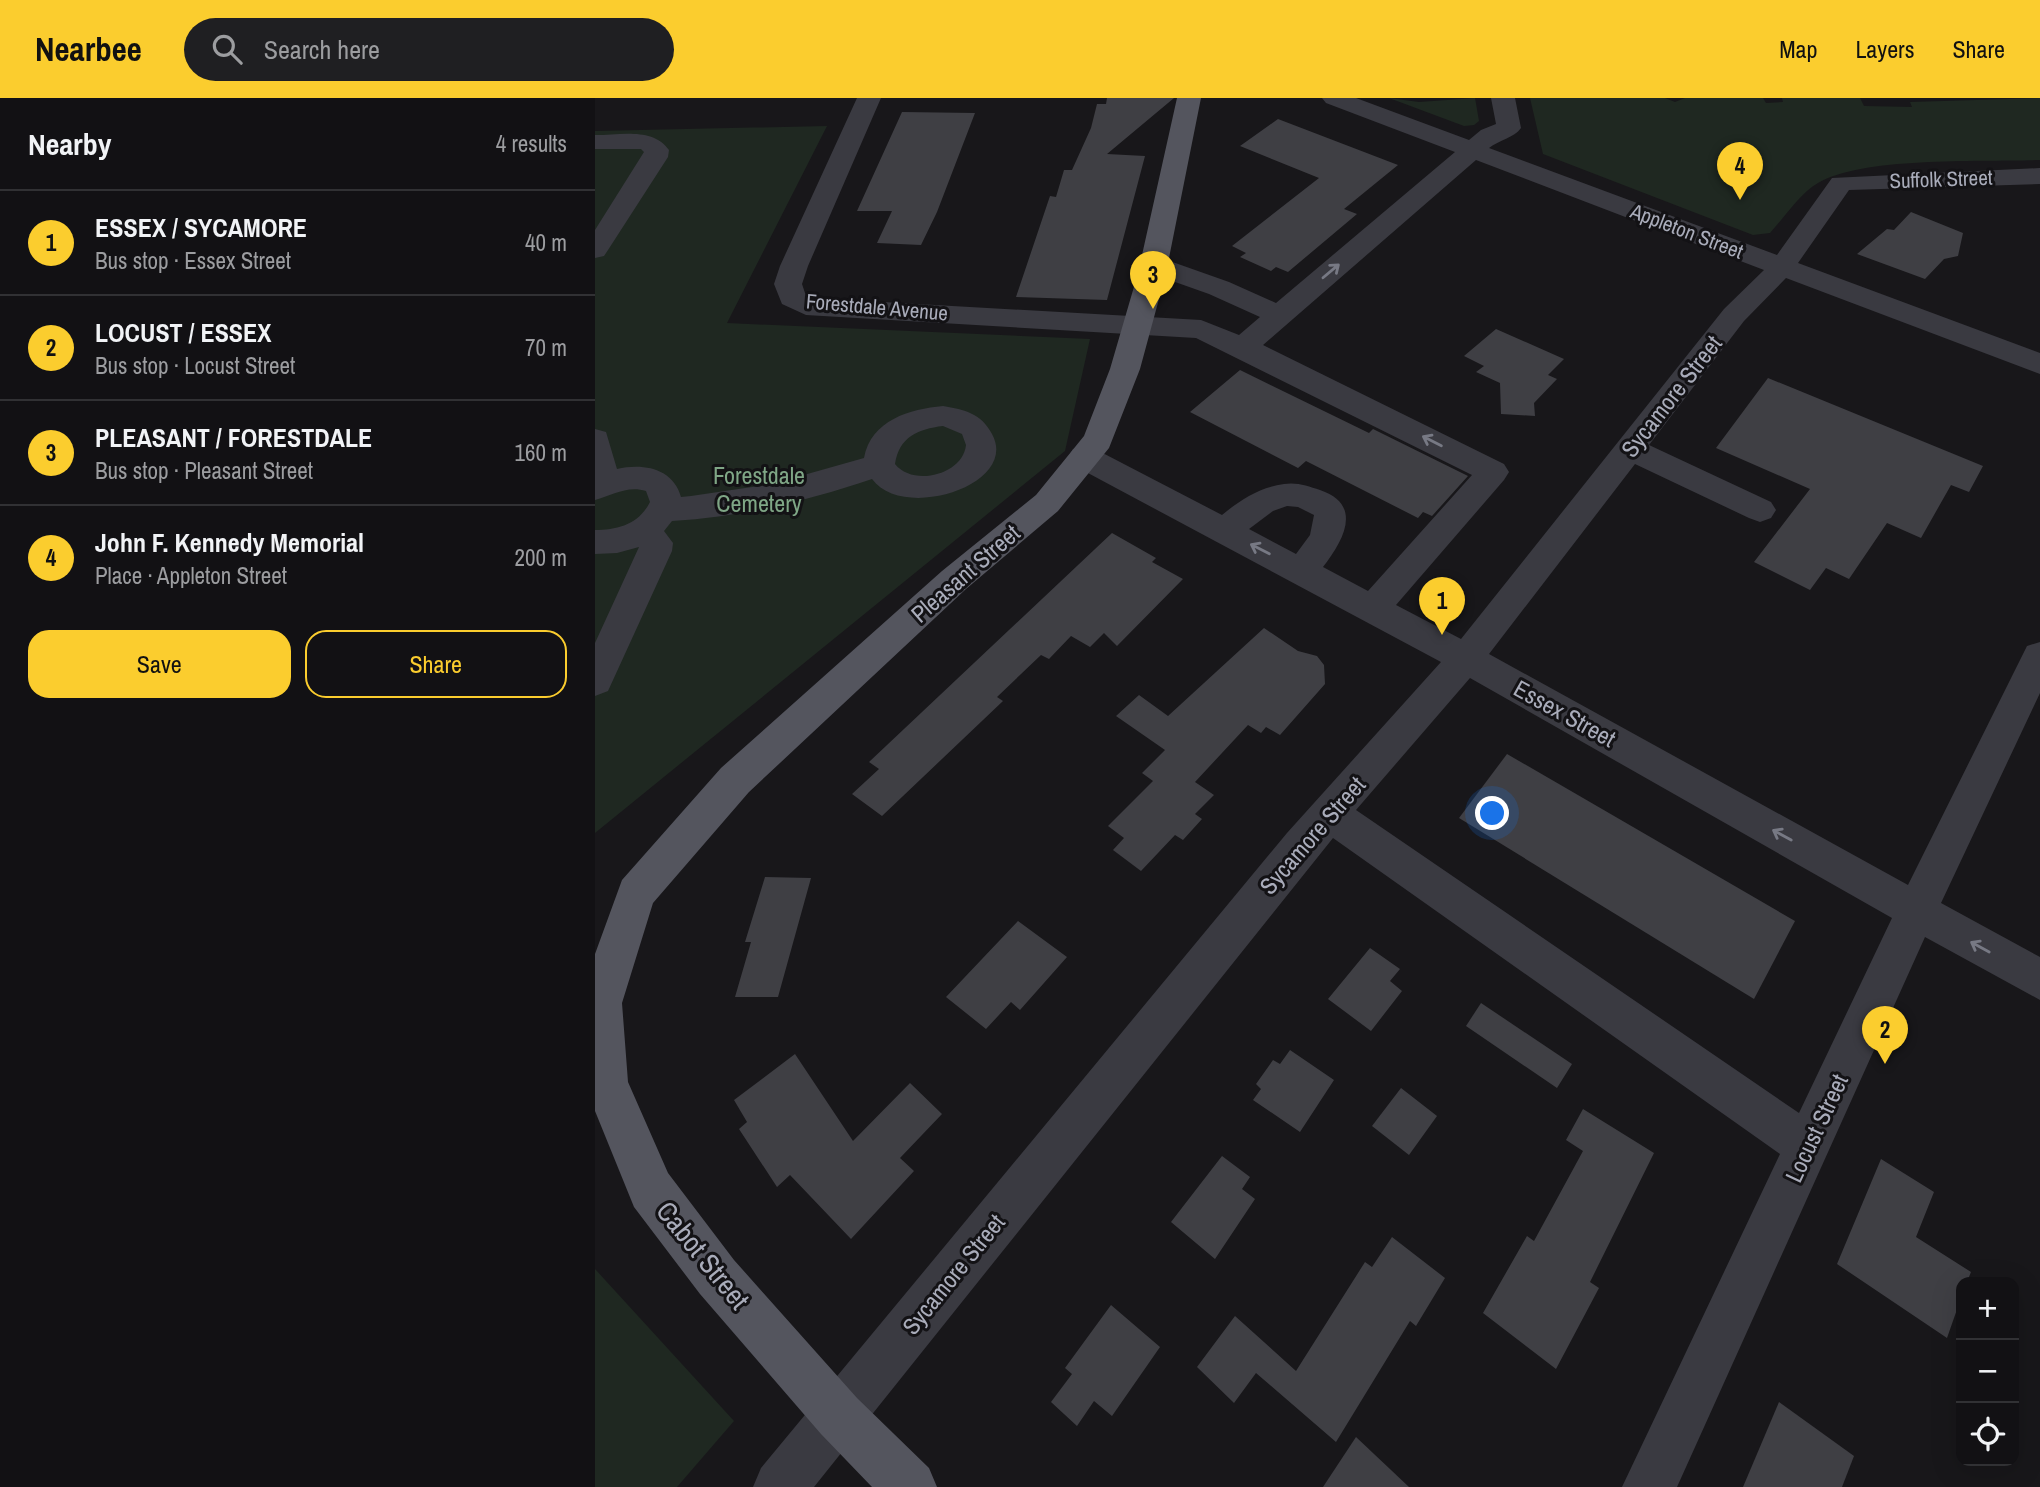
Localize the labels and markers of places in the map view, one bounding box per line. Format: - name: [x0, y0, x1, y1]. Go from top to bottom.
- pin: 4: [1717, 142, 1763, 200]
- pin: 3: [1130, 251, 1176, 309]
- pin: 1: [1419, 577, 1465, 635]
- pin: 2: [1862, 1006, 1908, 1064]

